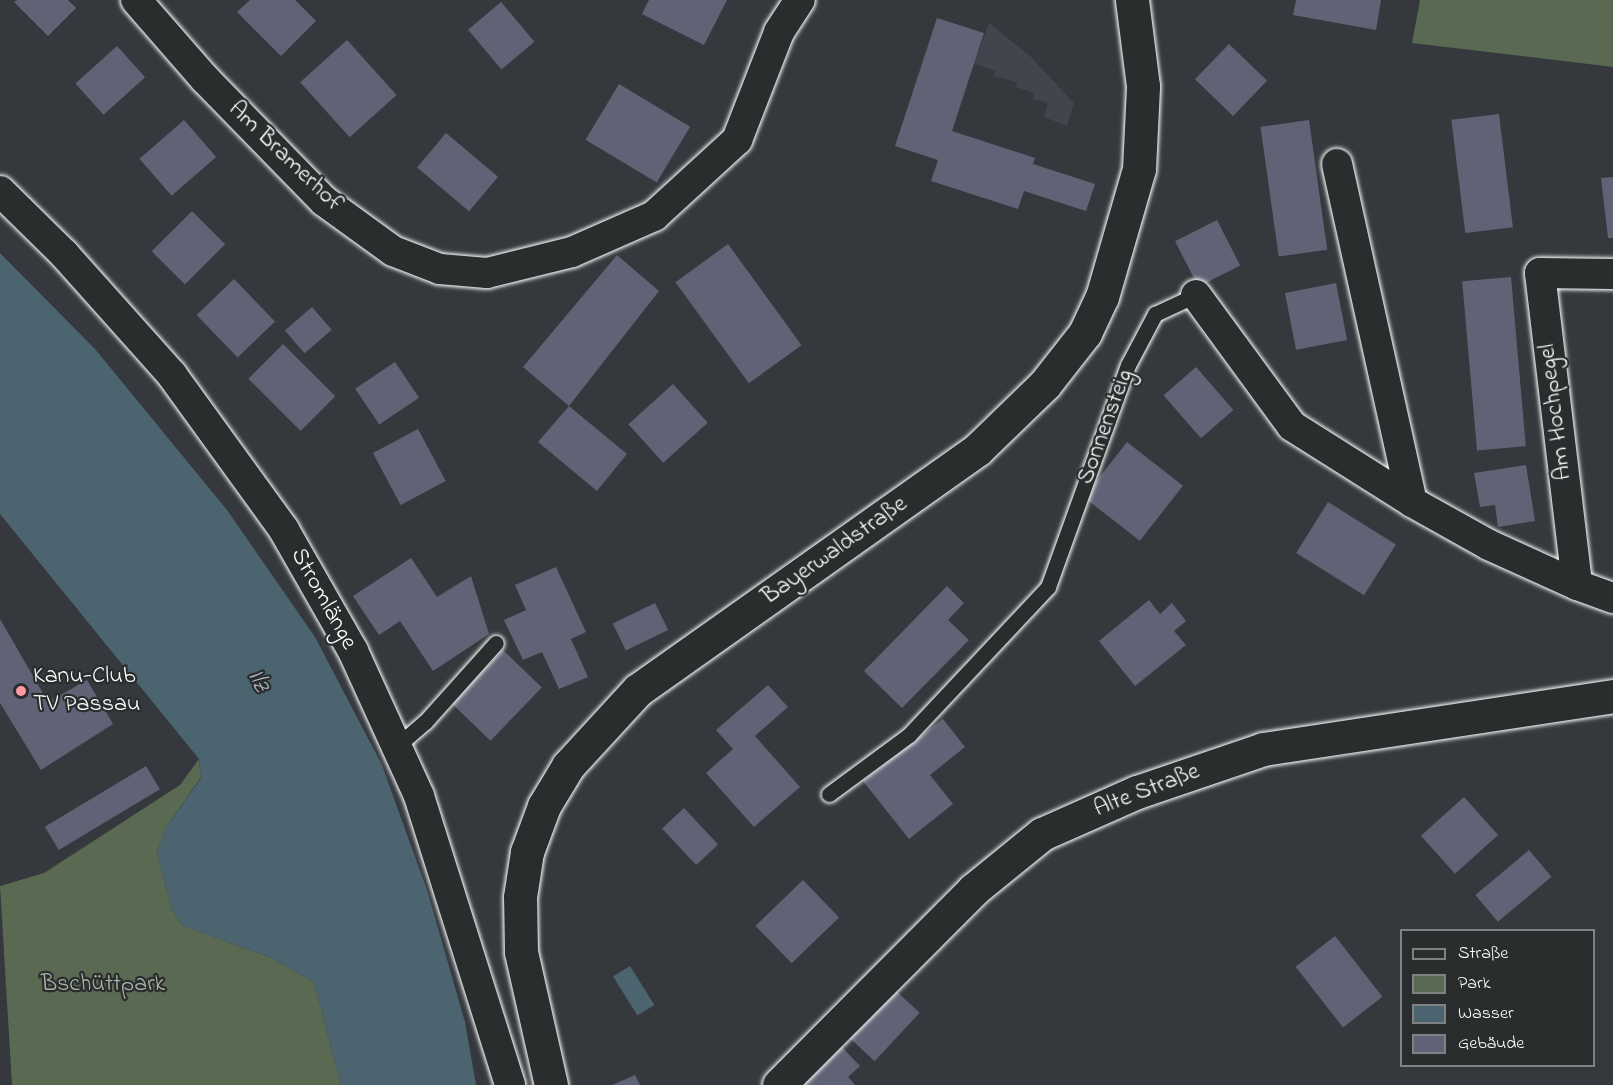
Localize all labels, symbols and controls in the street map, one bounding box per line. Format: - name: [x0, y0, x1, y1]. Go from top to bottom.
- street label: Am Bramerhof: [222, 95, 348, 219]
- street label: Am Hochpegel: [1533, 342, 1579, 482]
- street label: Sonnensteig: [1072, 366, 1140, 488]
- street label: Bayerwaldstraße: [757, 490, 913, 612]
- street label: Stromlänge: [283, 543, 363, 655]
- place label: Kanu-Club TV Passau: [33, 663, 140, 719]
- water label: Ilz: [238, 665, 276, 697]
- marker: Kanu-Club TV Passau: [14, 684, 28, 698]
- street label: Alte Straße: [1090, 758, 1204, 824]
- legend: [1400, 929, 1595, 1067]
- text: Straße: [1458, 941, 1508, 967]
- park label: Bschüttpark: [41, 971, 165, 999]
- text: Park: [1458, 971, 1491, 997]
- text: Wasser: [1458, 1001, 1514, 1027]
- text: Gebäude: [1458, 1031, 1524, 1057]

